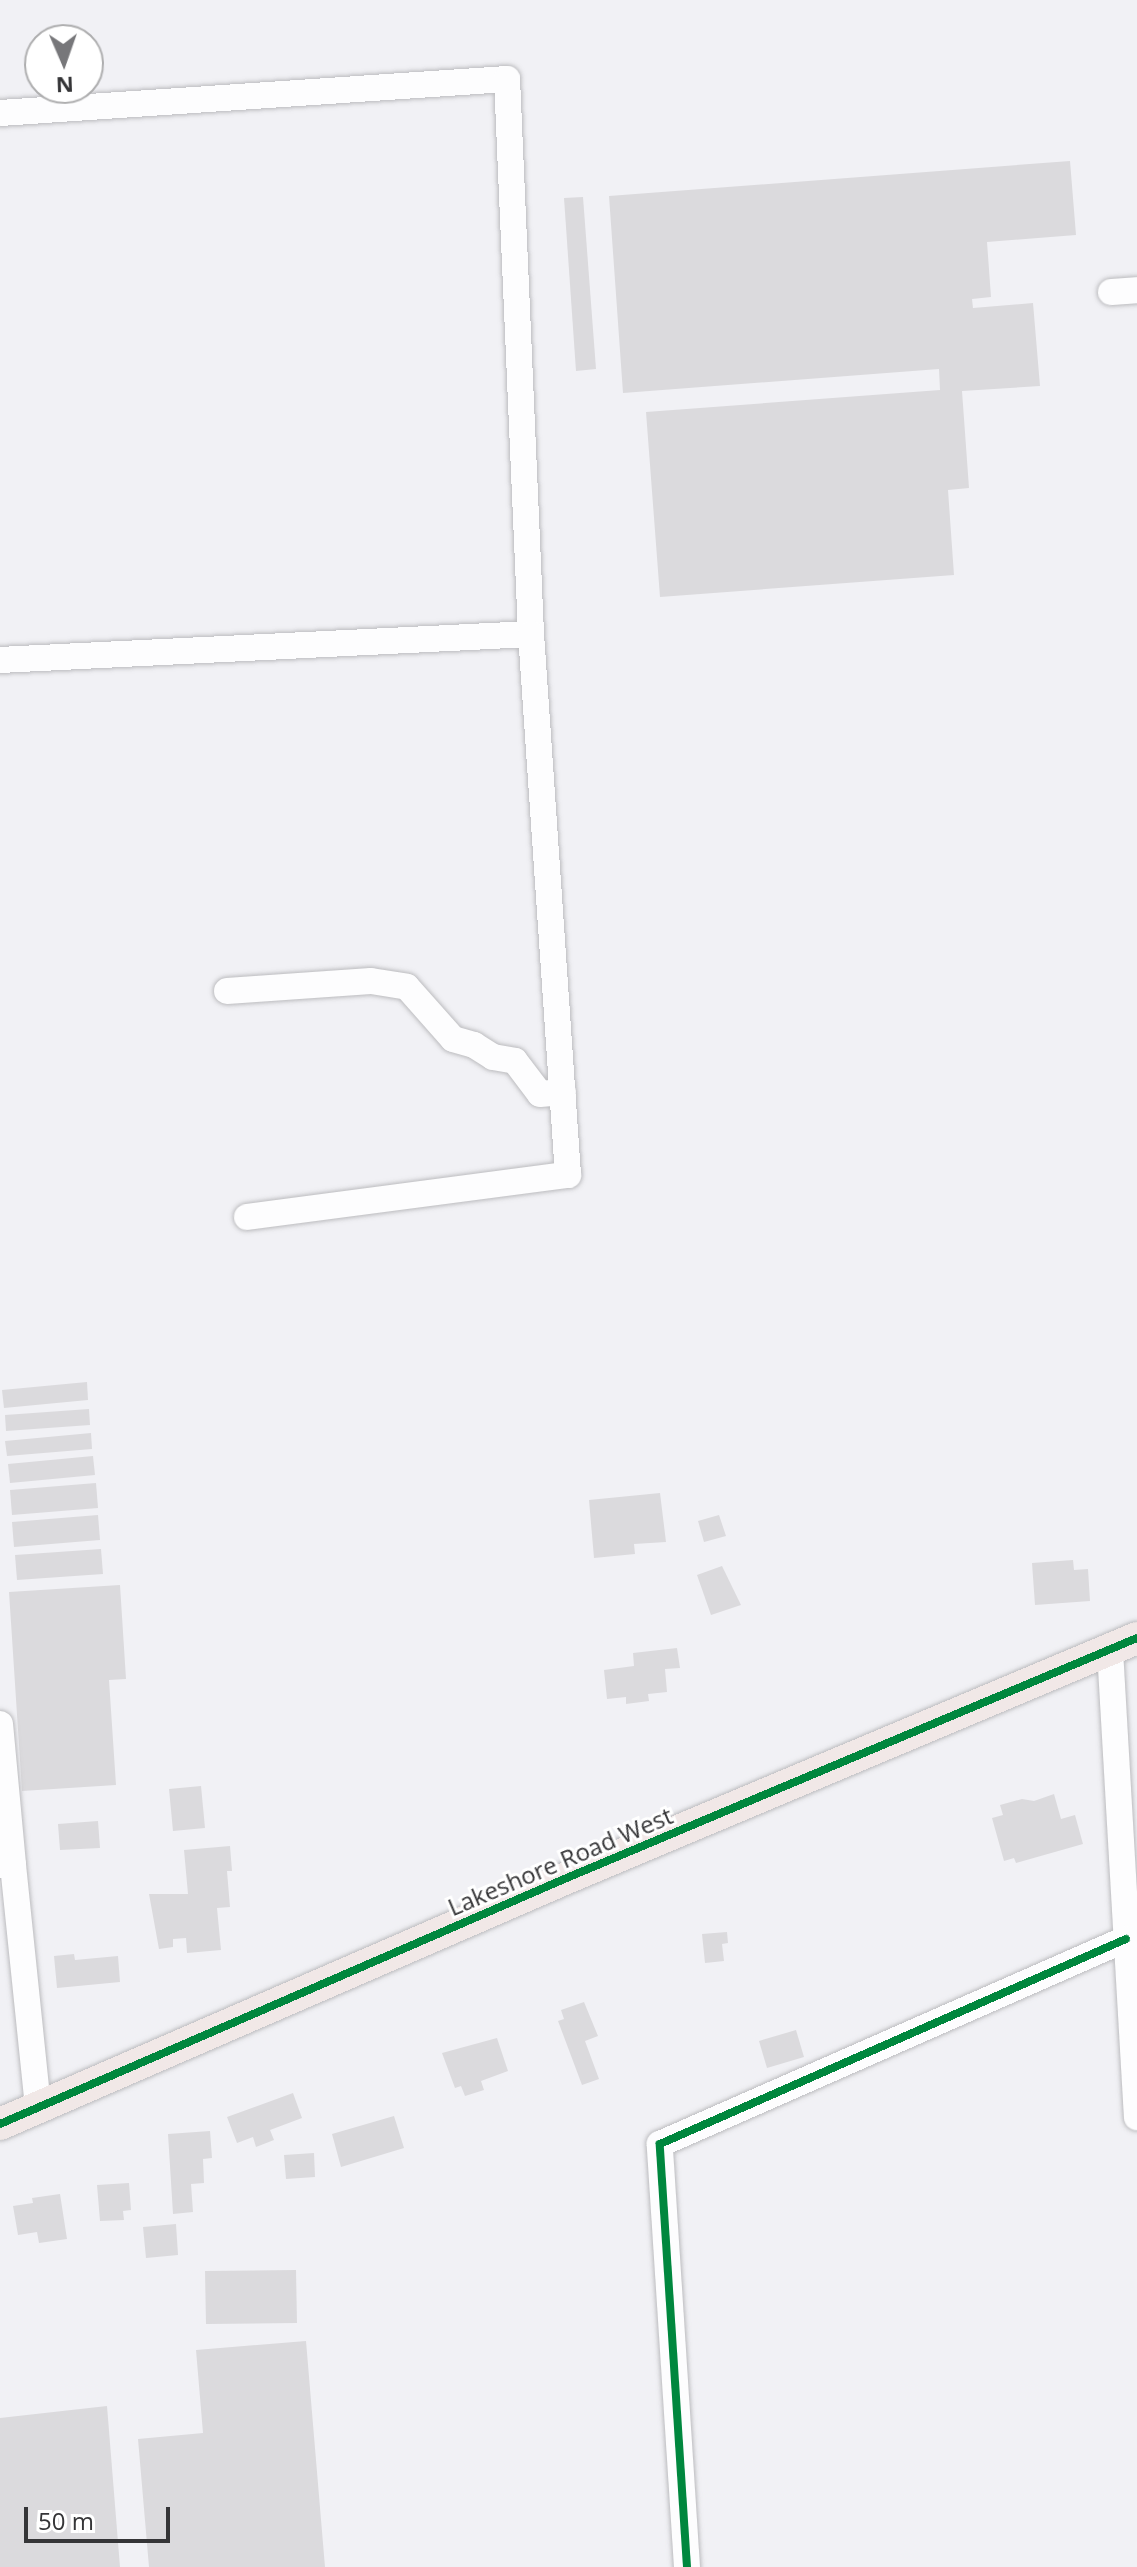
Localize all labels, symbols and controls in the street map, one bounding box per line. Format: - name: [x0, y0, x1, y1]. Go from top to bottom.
- north arrow: [24, 24, 104, 104]
- text: N: [55, 71, 74, 101]
- street label: Lakeshore Road West: [443, 1801, 677, 1921]
- scale bar: [28, 2491, 174, 2541]
- text: 50 m: [38, 2504, 94, 2537]

